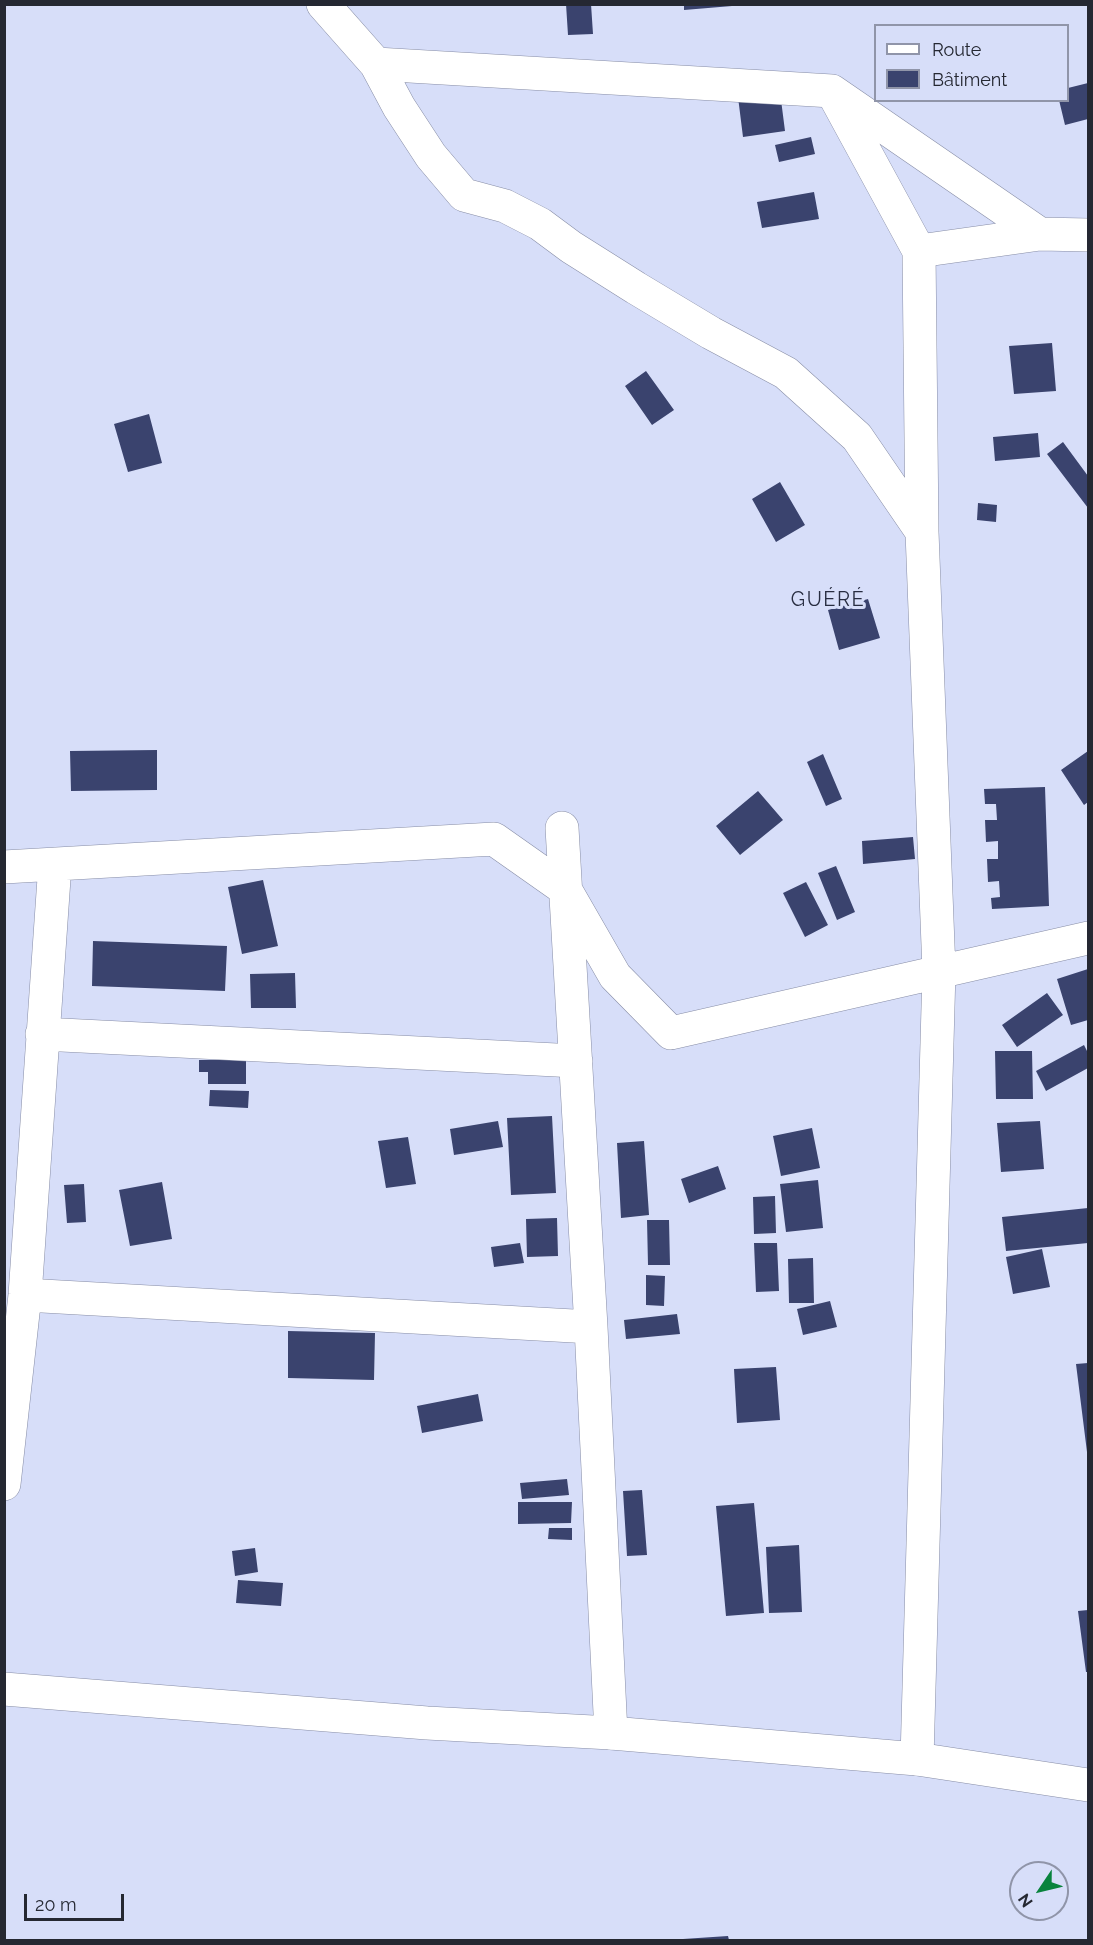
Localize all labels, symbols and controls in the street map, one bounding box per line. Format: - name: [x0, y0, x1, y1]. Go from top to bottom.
- legend: [874, 24, 1069, 102]
- text: Route: [932, 39, 981, 60]
- text: Bâtiment: [932, 69, 1007, 90]
- district label: GUÉRÉ: [791, 588, 865, 612]
- north arrow: [1009, 1861, 1069, 1921]
- scale bar: [27, 1882, 128, 1920]
- text: N: [1014, 1890, 1037, 1911]
- text: 20 m: [35, 1894, 77, 1915]

